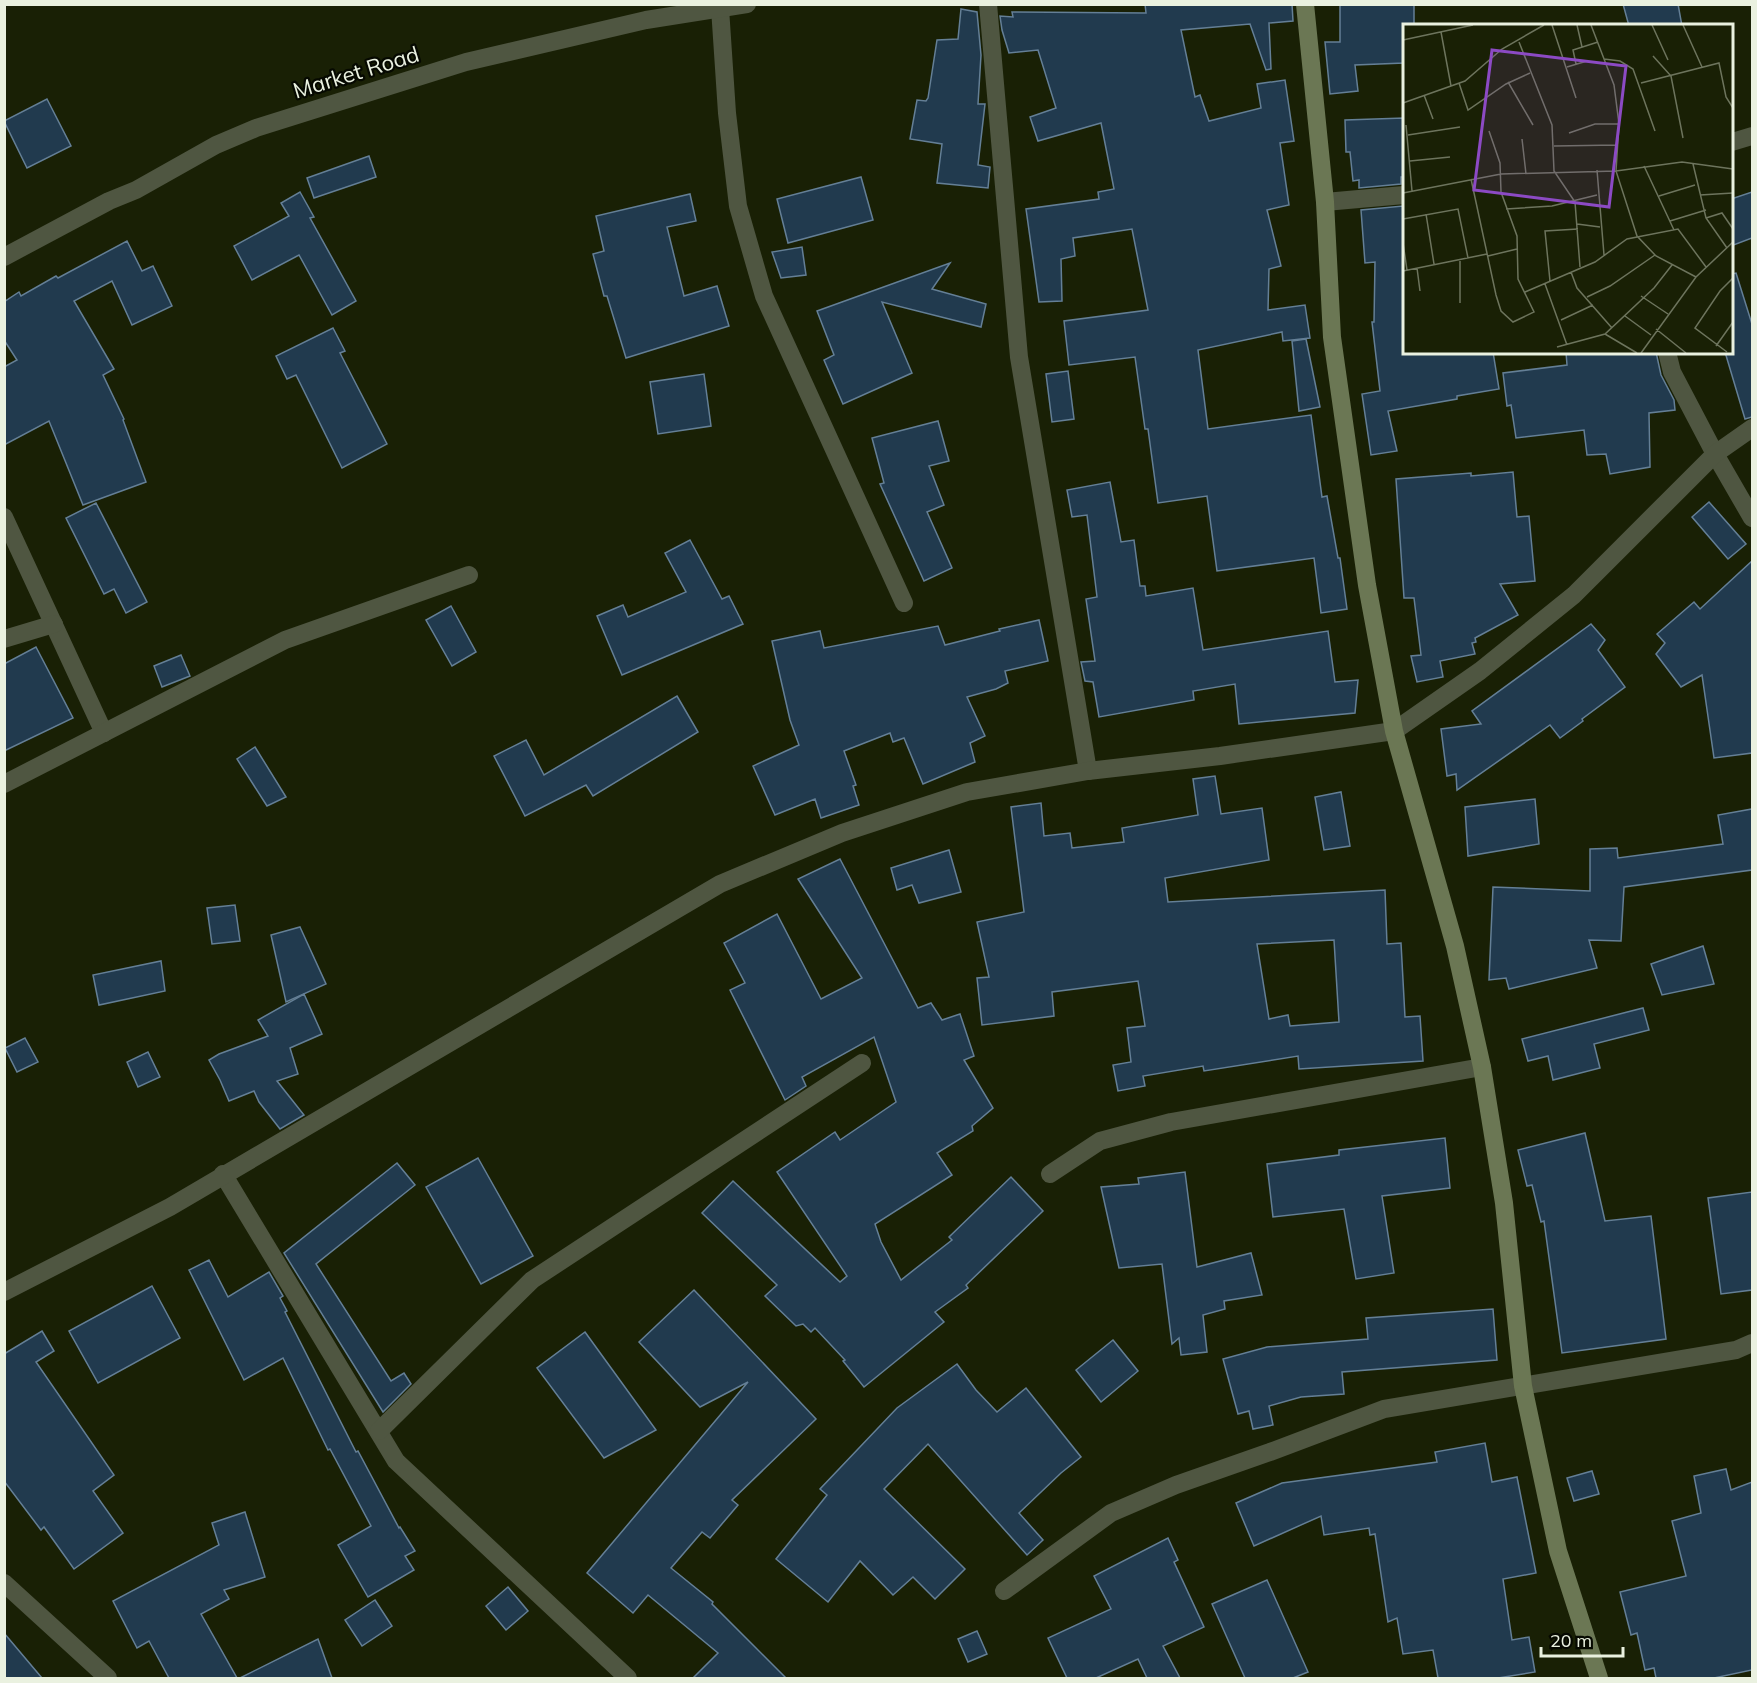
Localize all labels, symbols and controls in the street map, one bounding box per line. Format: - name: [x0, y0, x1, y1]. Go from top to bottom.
- inset map: [1403, 24, 1733, 354]
- street label: Market Road: [290, 40, 422, 104]
- scale bar: [1541, 1620, 1624, 1658]
- text: 20 m: [1550, 1629, 1592, 1652]

